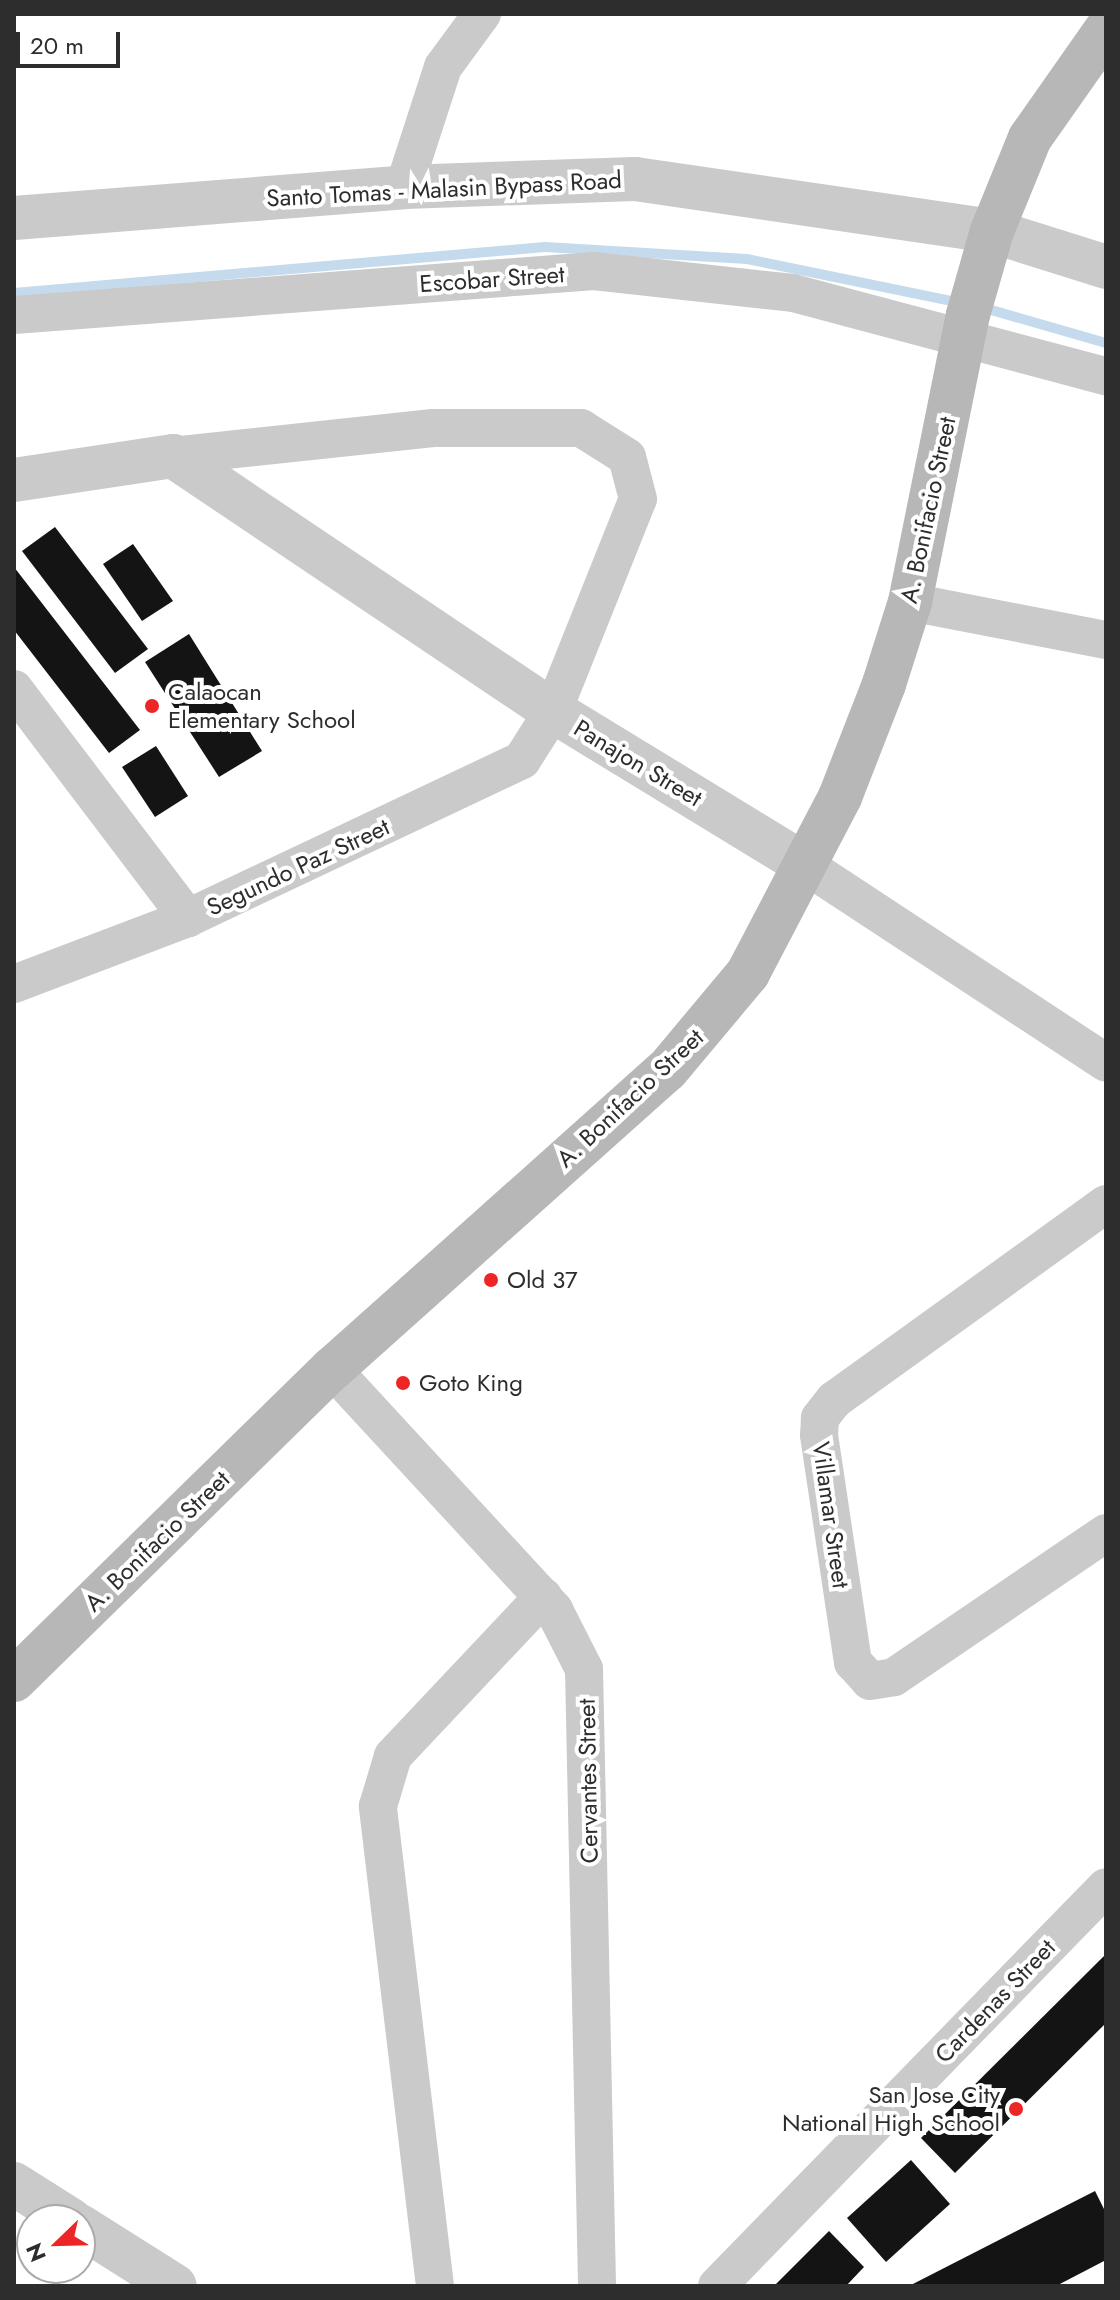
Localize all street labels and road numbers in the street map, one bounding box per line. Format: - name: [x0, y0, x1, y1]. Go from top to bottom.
- street label: Santo Tomas - Malasin Bypass Road: [266, 165, 622, 213]
- street label: Escobar Street: [418, 260, 566, 298]
- street label: A. Bonifacio Street: [894, 414, 962, 606]
- street label: Panajon Street: [569, 713, 707, 813]
- street label: Segundo Paz Street: [202, 812, 394, 922]
- street label: A. Bonifacio Street: [551, 1023, 709, 1173]
- street label: Villamar Street: [806, 1440, 856, 1590]
- street label: A. Bonifacio Street: [79, 1465, 235, 1617]
- street label: Cervantes Street: [572, 1698, 604, 1864]
- street label: Cardenas Street: [929, 1933, 1061, 2069]

